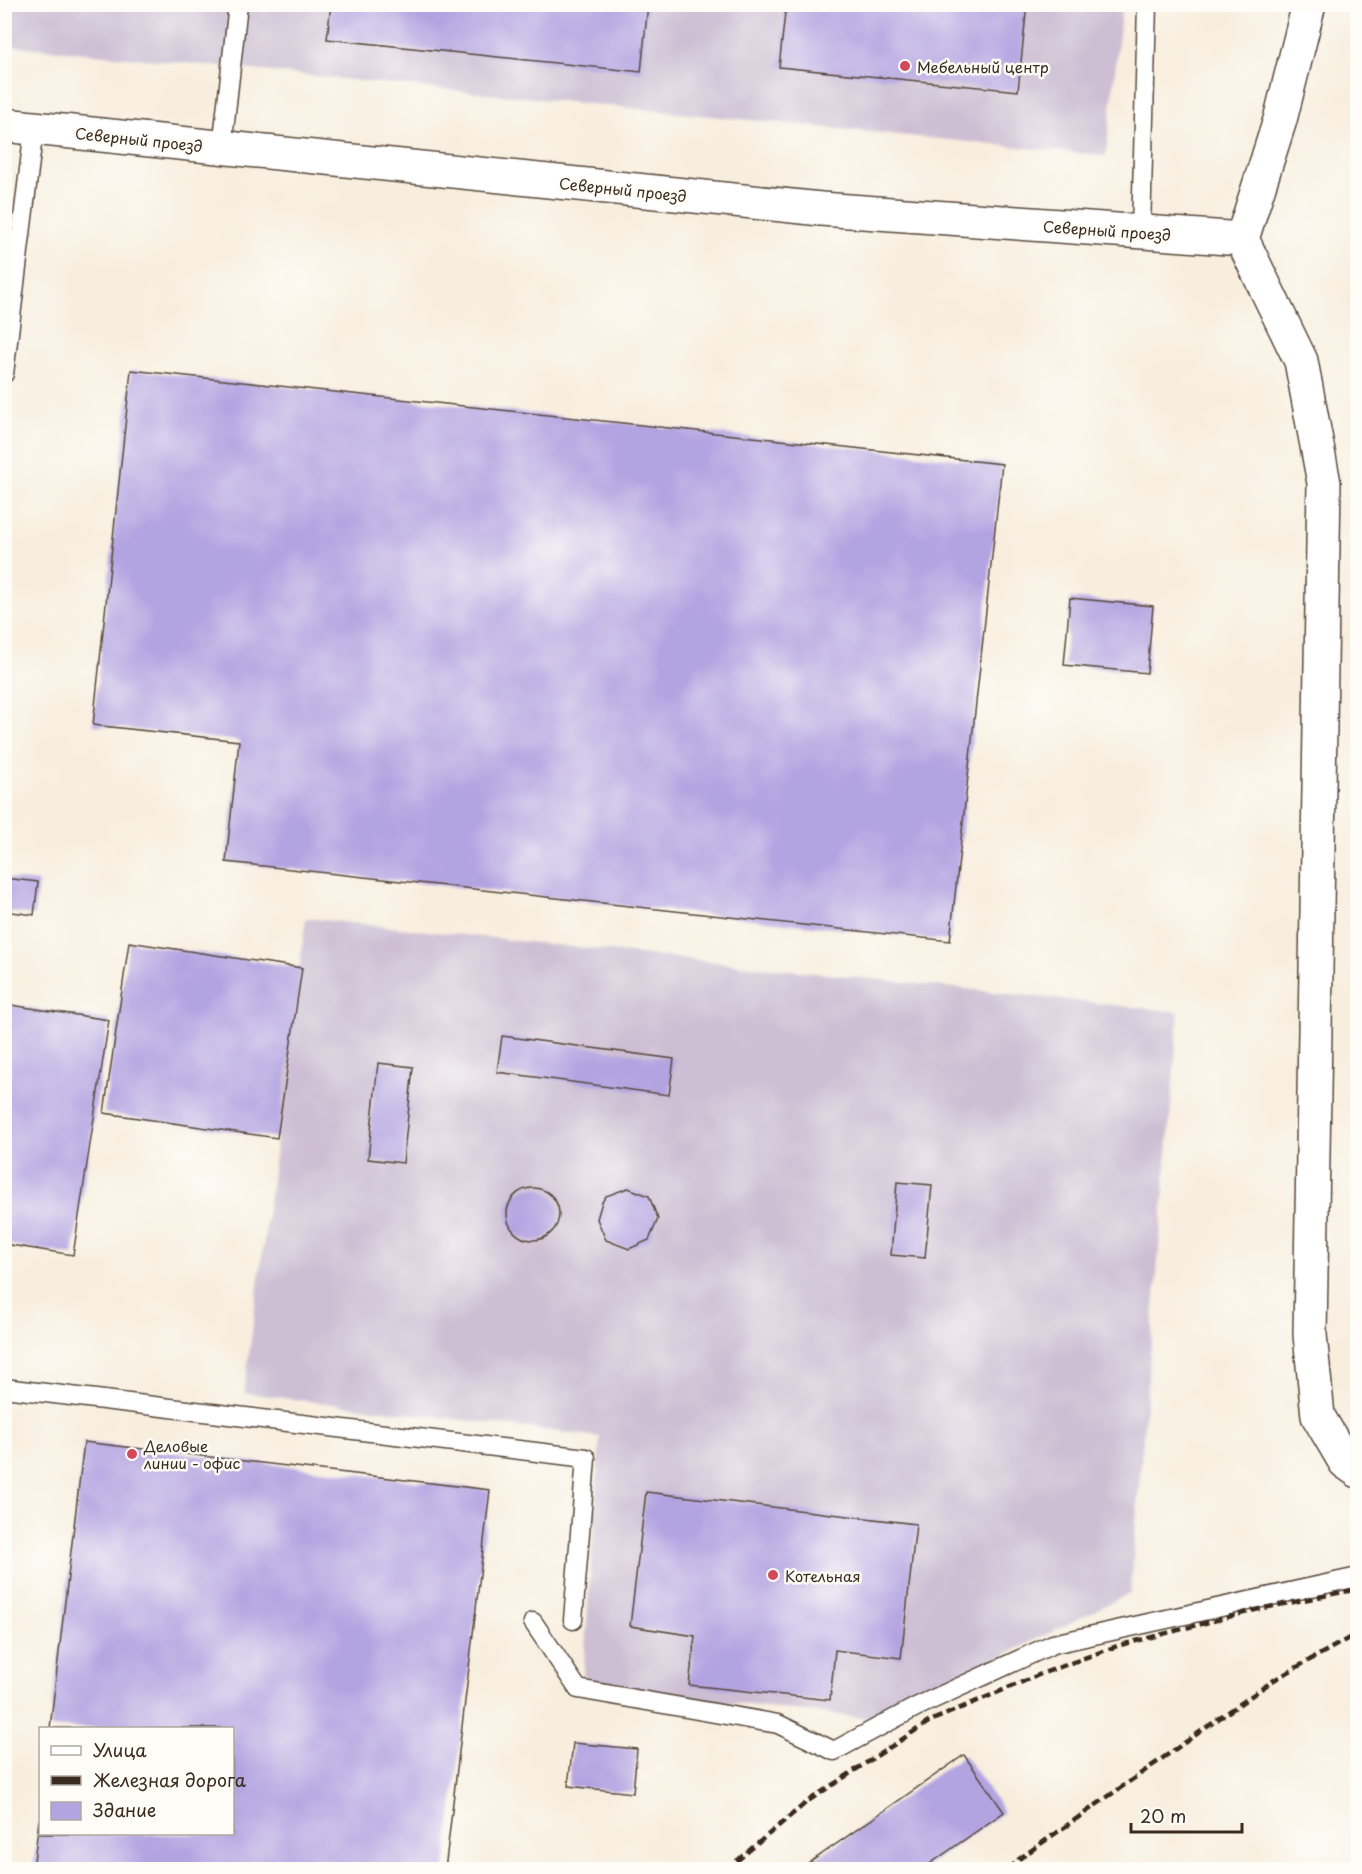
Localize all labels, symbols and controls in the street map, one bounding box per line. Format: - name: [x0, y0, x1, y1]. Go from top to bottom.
- place label: Мебельный центр: [917, 55, 1049, 78]
- marker: Мебельный центр: [898, 59, 912, 73]
- street label: Северный проезд: [74, 121, 204, 157]
- street label: Северный проезд: [558, 171, 688, 207]
- street label: Северный проезд: [1042, 214, 1172, 246]
- place label: Деловые линии - офис: [143, 1434, 241, 1474]
- marker: Деловые линии - офис: [125, 1447, 139, 1461]
- place label: Котельная: [785, 1564, 861, 1587]
- marker: Котельная: [766, 1568, 780, 1582]
- legend: [39, 1727, 234, 1835]
- text: Улица: [93, 1736, 147, 1763]
- text: Железная дорога: [93, 1766, 247, 1793]
- text: Здание: [93, 1796, 156, 1823]
- scale bar: [1131, 1796, 1242, 1834]
- text: 20 m: [1140, 1802, 1186, 1829]

